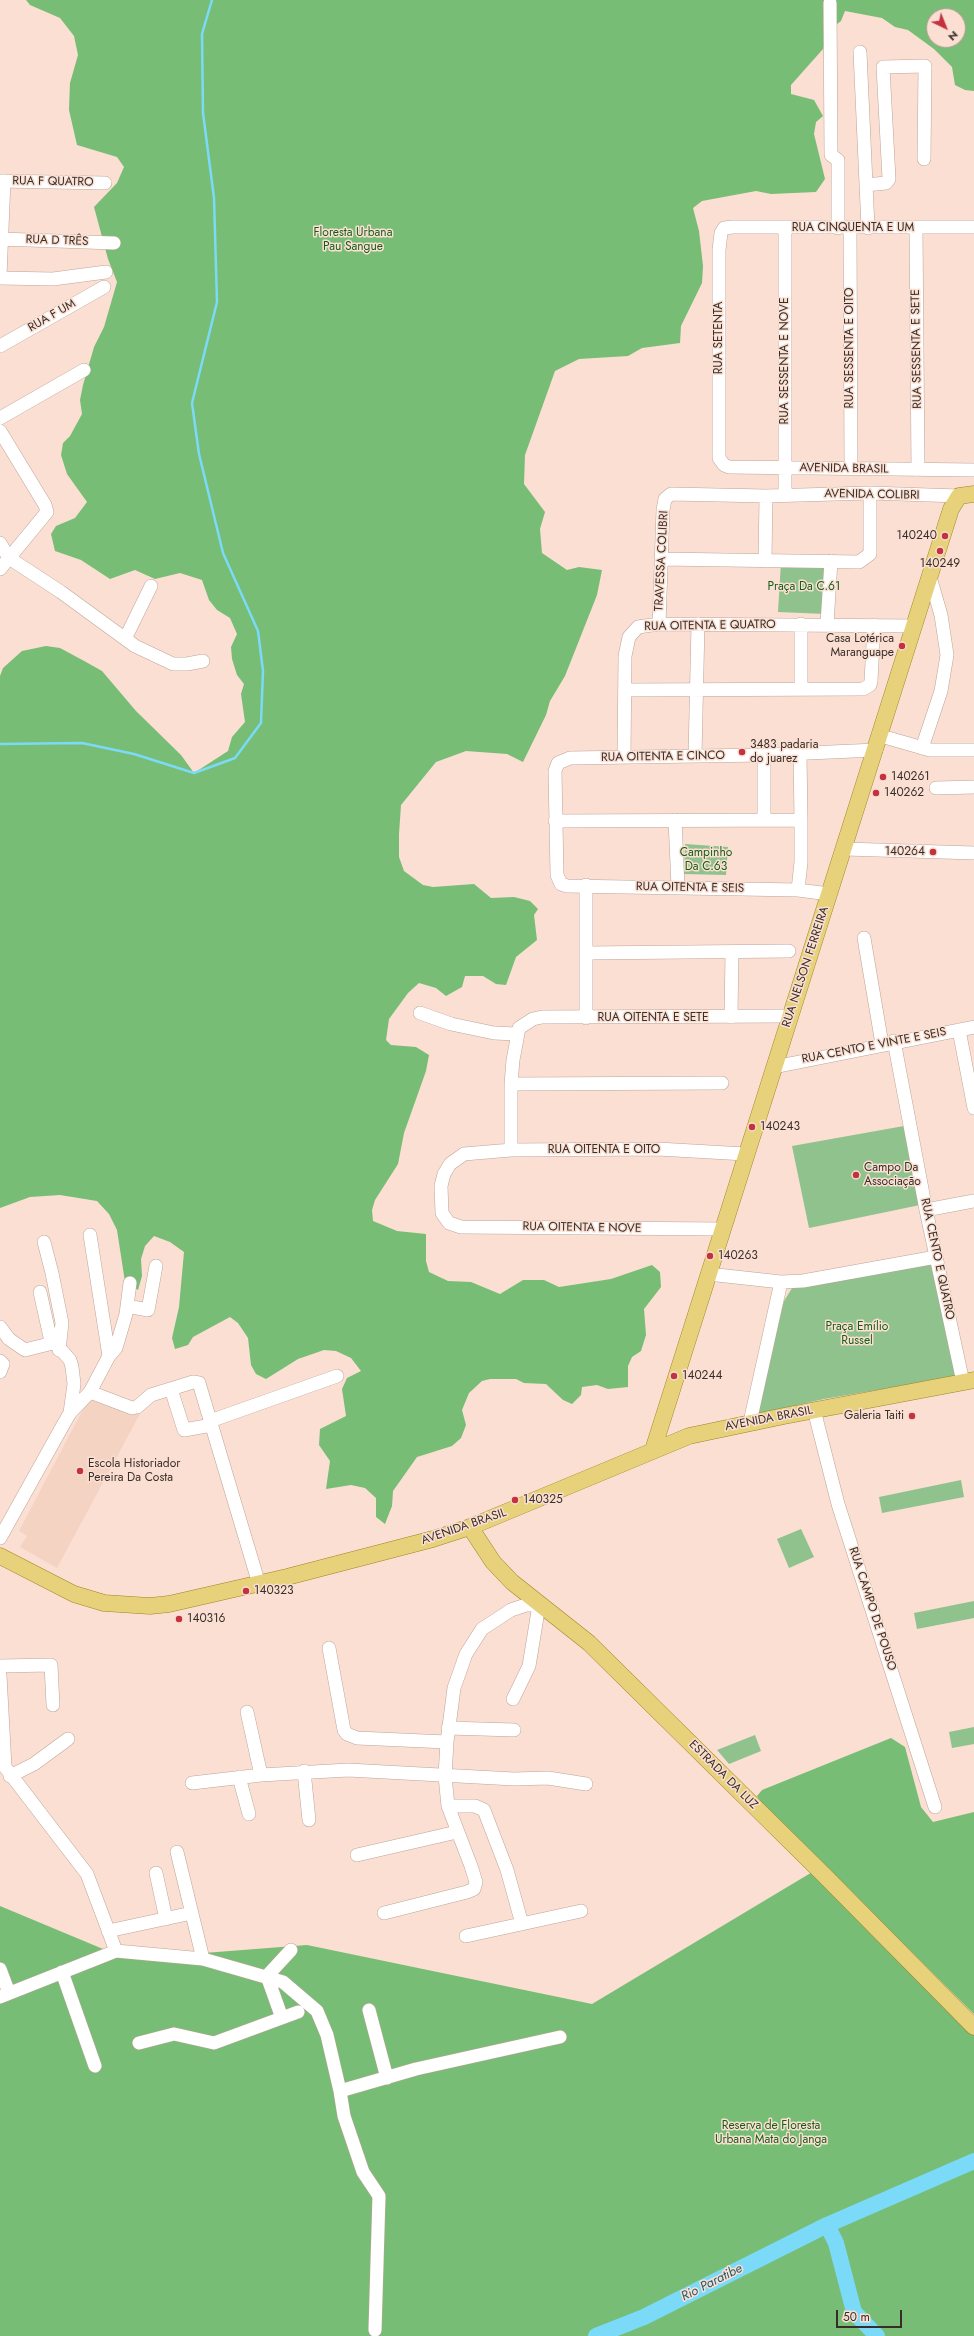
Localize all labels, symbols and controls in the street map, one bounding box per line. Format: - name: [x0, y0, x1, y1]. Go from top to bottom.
- north arrow: [926, 8, 966, 48]
- text: N: [945, 27, 962, 45]
- street label: RUA F QUATRO: [12, 174, 94, 190]
- street label: RUA CINQUENTA E UM: [792, 221, 914, 235]
- park label: Floresta Urbana Pau Sangue: [314, 226, 392, 254]
- street label: RUA D TRÊS: [25, 233, 89, 249]
- street label: RUA SESSENTA E OITO: [843, 288, 857, 408]
- street label: RUA SESSENTA E SETE: [909, 289, 925, 409]
- street label: RUA F UM: [26, 297, 78, 335]
- street label: RUA SESSENTA E NOVE: [778, 297, 792, 425]
- street label: RUA SETENTA: [712, 302, 726, 374]
- street label: AVENIDA BRASIL: [799, 461, 889, 477]
- street label: AVENIDA COLIBRI: [824, 487, 920, 503]
- street label: TRAVESSA COLIBRI: [652, 510, 672, 612]
- place label: 140240: [896, 529, 937, 543]
- marker: 140240: [940, 531, 950, 541]
- marker: 140249: [935, 546, 945, 556]
- place label: 140249: [920, 557, 960, 571]
- park label: Praça Da C.61: [768, 580, 840, 594]
- street label: RUA OITENTA E QUATRO: [644, 618, 776, 634]
- place label: Casa Lotérica Maranguape: [826, 632, 894, 660]
- marker: Casa Lotérica Maranguape: [897, 641, 907, 651]
- place label: 3483 padaria do juarez: [750, 738, 818, 766]
- marker: 3483 padaria do juarez: [737, 747, 747, 757]
- street label: RUA OITENTA E CINCO: [601, 749, 725, 765]
- place label: 140261: [891, 770, 930, 784]
- marker: 140261: [878, 772, 888, 782]
- place label: 140262: [884, 786, 924, 800]
- marker: 140262: [871, 788, 881, 798]
- place label: 140264: [885, 845, 925, 859]
- park label: Campinho Da C.63: [680, 846, 732, 874]
- marker: 140264: [928, 847, 938, 857]
- street label: RUA OITENTA E SEIS: [636, 880, 744, 896]
- street label: RUA NELSON FERREIRA: [780, 905, 832, 1029]
- street label: RUA OITENTA E SETE: [597, 1011, 709, 1025]
- street label: RUA CENTO E VINTE E SEIS: [800, 1025, 948, 1067]
- place label: 140243: [760, 1120, 800, 1134]
- marker: 140243: [747, 1122, 757, 1132]
- street label: RUA OITENTA E OITO: [548, 1143, 660, 1157]
- place label: Campo Da Associação: [864, 1161, 921, 1189]
- marker: Campo Da Associação: [851, 1170, 861, 1180]
- street label: RUA CENTO E QUATRO: [917, 1197, 957, 1321]
- street label: RUA OITENTA E NOVE: [523, 1220, 641, 1236]
- place label: 140263: [718, 1249, 758, 1263]
- marker: 140263: [705, 1251, 715, 1261]
- park label: Praça Emílio Russel: [826, 1320, 888, 1348]
- place label: 140244: [682, 1369, 722, 1383]
- marker: 140244: [669, 1371, 679, 1381]
- street label: AVENIDA BRASIL: [724, 1403, 814, 1435]
- place label: Galeria Taiti: [844, 1409, 904, 1423]
- marker: Galeria Taiti: [907, 1411, 917, 1421]
- place label: Escola Historiador Pereira Da Costa: [88, 1457, 180, 1485]
- marker: Escola Historiador Pereira Da Costa: [75, 1466, 85, 1476]
- place label: 140325: [523, 1493, 563, 1507]
- marker: 140325: [510, 1495, 520, 1505]
- street label: AVENIDA BRASIL: [420, 1506, 508, 1548]
- street label: RUA CAMPO DE POUSO: [845, 1545, 899, 1673]
- place label: 140323: [254, 1584, 294, 1598]
- marker: 140323: [241, 1586, 251, 1596]
- place label: 140316: [187, 1612, 225, 1626]
- marker: 140316: [174, 1614, 184, 1624]
- street label: ESTRADA DA LUZ: [686, 1738, 760, 1812]
- park label: Reserva de Floresta Urbana Mata do Janga: [715, 2119, 827, 2147]
- water label: Rio Paratibe: [679, 2261, 745, 2305]
- scale bar: [838, 2302, 904, 2328]
- text: 50 m: [843, 2308, 870, 2326]

